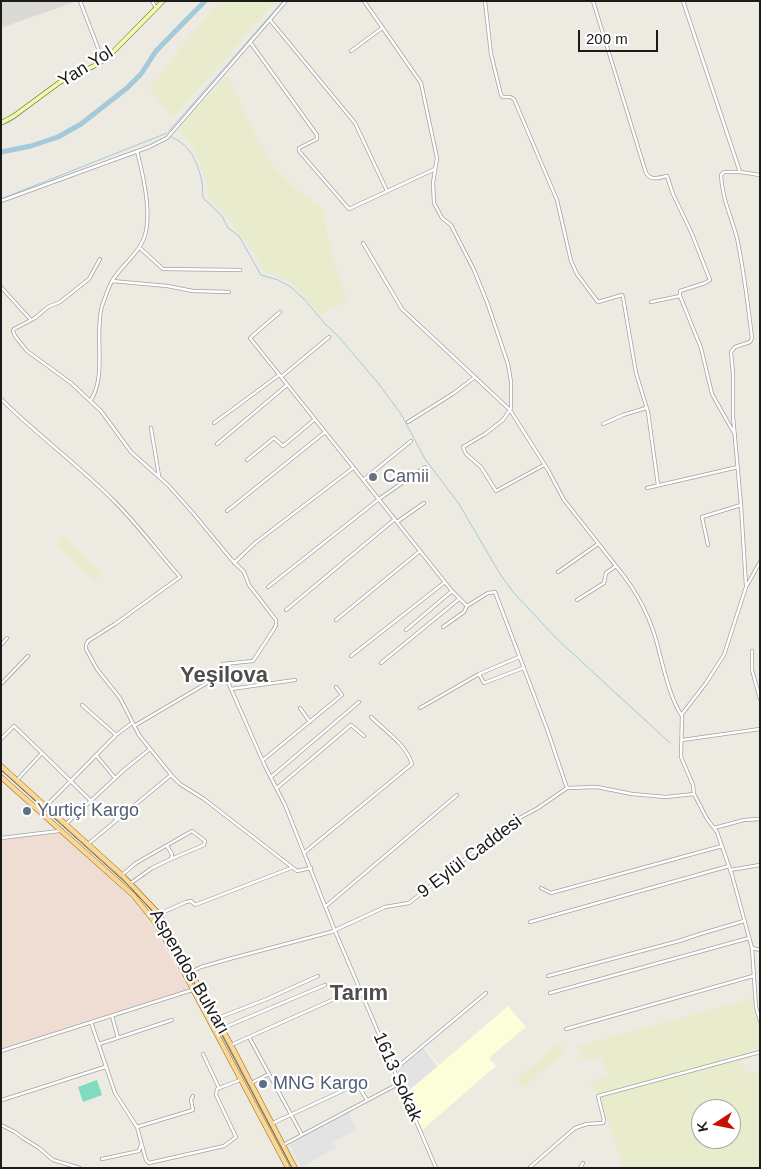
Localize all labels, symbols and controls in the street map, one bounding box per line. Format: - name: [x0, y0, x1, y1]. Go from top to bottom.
- scale bar: [581, 20, 661, 52]
- text: 200 m: [586, 30, 628, 47]
- street label: Yan Yol: [55, 42, 117, 92]
- place label: Camii: [383, 466, 429, 488]
- marker: Camii: [367, 471, 379, 483]
- district label: Yeşilova: [180, 663, 268, 689]
- place label: Yurtiçi Kargo: [37, 800, 139, 822]
- marker: Yurtiçi Kargo: [21, 805, 33, 817]
- street label: 9 Eylül Caddesi: [414, 811, 526, 903]
- street label: Aspendos Bulvarı: [144, 906, 234, 1038]
- district label: Tarım: [330, 981, 388, 1007]
- street label: 1613 Sokak: [368, 1029, 426, 1125]
- place label: MNG Kargo: [273, 1073, 368, 1095]
- marker: MNG Kargo: [257, 1078, 269, 1090]
- north arrow: [691, 1099, 741, 1149]
- text: K: [693, 1120, 711, 1133]

